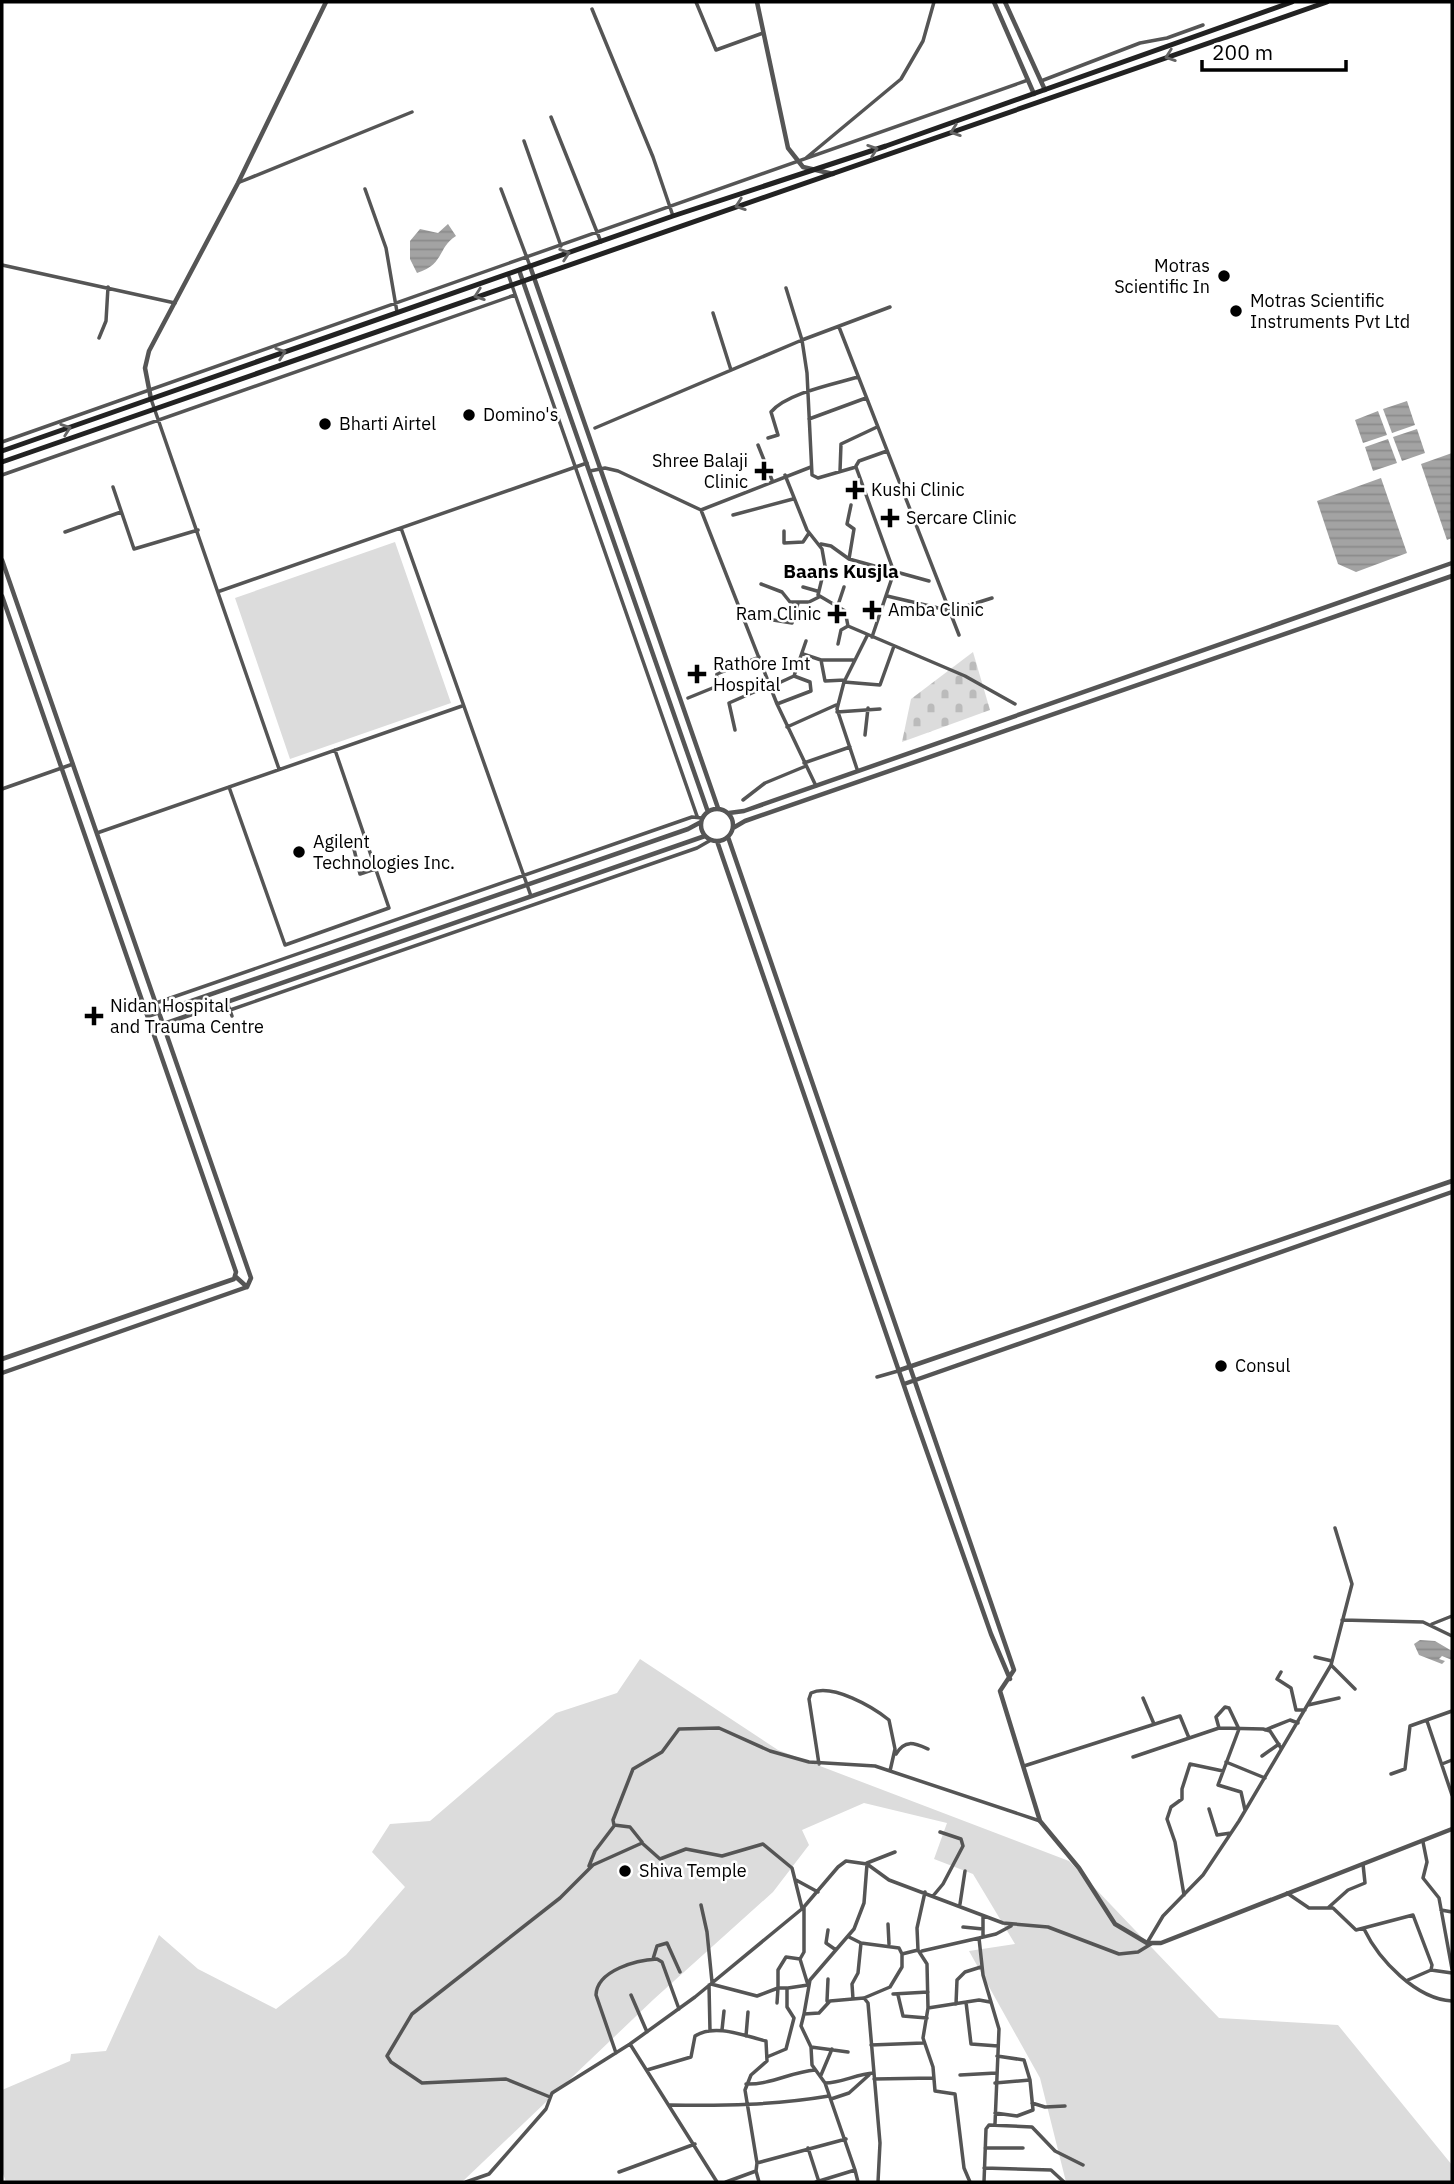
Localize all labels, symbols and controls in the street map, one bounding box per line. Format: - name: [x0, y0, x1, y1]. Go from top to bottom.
- scale bar: [1202, 28, 1346, 72]
- text: 200 m: [1212, 38, 1273, 66]
- one-way arrow: [1165, 48, 1177, 62]
- one-way arrow: [950, 123, 962, 137]
- one-way arrow: [867, 144, 879, 158]
- one-way arrow: [735, 197, 747, 211]
- one-way arrow: [558, 248, 571, 262]
- place label: Motras Scientific In: [1114, 254, 1210, 298]
- marker: Motras Scientific In: [1216, 268, 1232, 284]
- one-way arrow: [473, 287, 485, 301]
- place label: Motras Scientific Instruments Pvt Ltd: [1250, 289, 1410, 333]
- marker: Motras Scientific Instruments Pvt Ltd: [1228, 303, 1244, 319]
- one-way arrow: [274, 347, 286, 361]
- place label: Domino's: [483, 403, 558, 426]
- marker: Domino's: [461, 407, 477, 423]
- place label: Bharti Airtel: [339, 412, 436, 435]
- marker: Bharti Airtel: [317, 416, 333, 432]
- one-way arrow: [60, 423, 72, 437]
- place label: Shree Balaji Clinic: [652, 449, 748, 493]
- marker: Shree Balaji Clinic: [754, 461, 774, 481]
- place label: Kushi Clinic: [871, 478, 965, 501]
- marker: Kushi Clinic: [845, 480, 865, 500]
- place label: Sercare Clinic: [906, 506, 1017, 529]
- marker: Sercare Clinic: [880, 508, 900, 528]
- district label: Baans Kusjla: [783, 559, 899, 583]
- place label: Amba Clinic: [888, 598, 984, 621]
- marker: Amba Clinic: [862, 600, 882, 620]
- place label: Ram Clinic: [736, 602, 821, 625]
- marker: Ram Clinic: [827, 604, 847, 624]
- place label: Rathore Imt Hospital: [713, 652, 810, 696]
- marker: Rathore Imt Hospital: [687, 664, 707, 684]
- place label: Agilent Technologies Inc.: [313, 830, 455, 874]
- marker: Agilent Technologies Inc.: [291, 844, 307, 860]
- place label: Nidan Hospital and Trauma Centre: [110, 994, 264, 1038]
- marker: Nidan Hospital and Trauma Centre: [84, 1006, 104, 1026]
- place label: Consul: [1235, 1354, 1290, 1377]
- marker: Consul: [1213, 1358, 1229, 1374]
- place label: Shiva Temple: [639, 1859, 747, 1882]
- marker: Shiva Temple: [617, 1863, 633, 1879]

